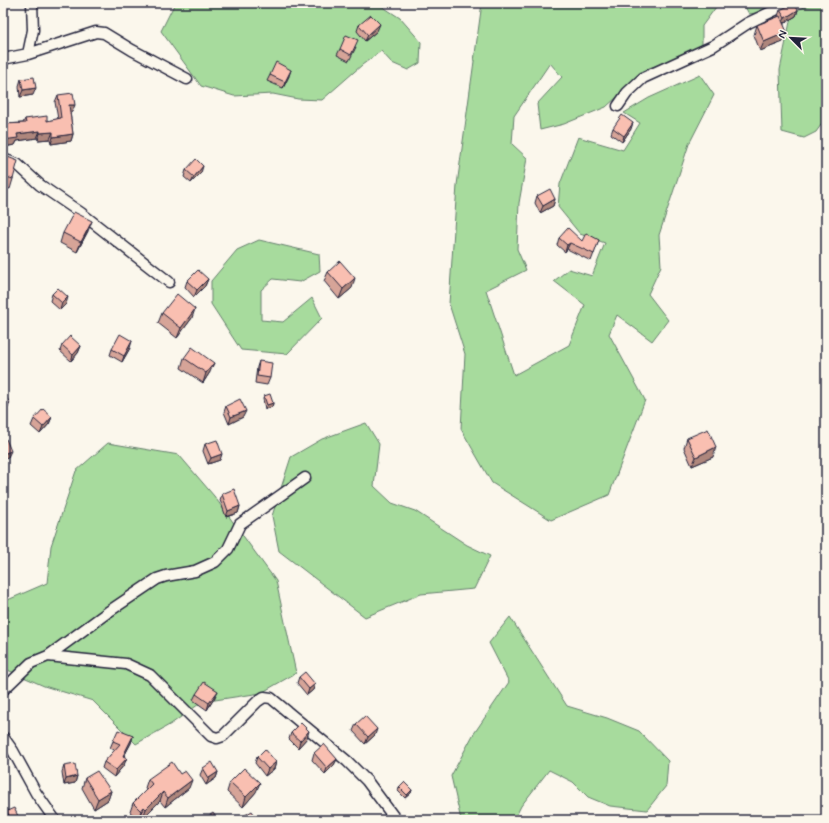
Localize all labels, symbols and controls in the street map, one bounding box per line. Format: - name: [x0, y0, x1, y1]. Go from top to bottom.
- north arrow: [771, 18, 811, 58]
- text: N: [775, 28, 791, 41]

